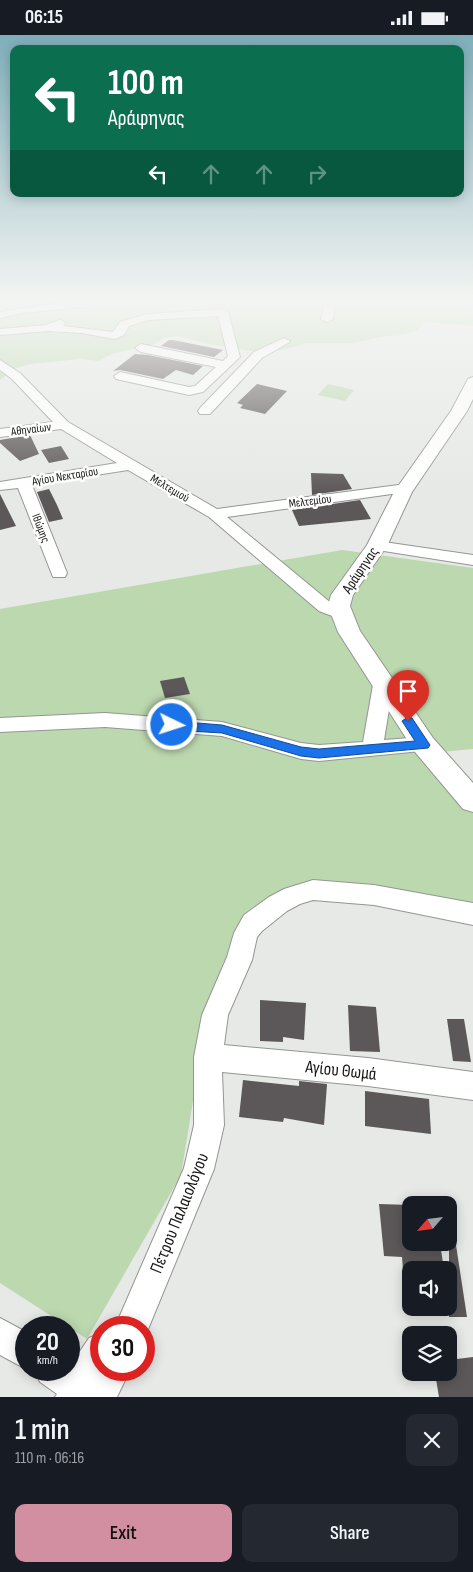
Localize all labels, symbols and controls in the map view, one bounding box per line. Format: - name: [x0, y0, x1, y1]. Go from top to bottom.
- text: 06:15: [25, 6, 63, 29]
- text: 100 m: [108, 62, 184, 105]
- icon: left: [25, 65, 90, 130]
- text: Αράφηνας: [108, 105, 185, 132]
- icon: left: [144, 160, 172, 188]
- icon: ahead: [197, 160, 225, 188]
- icon: ahead: [250, 160, 278, 188]
- icon: right: [303, 160, 331, 188]
- street label: Αθηναίων: [9, 420, 52, 440]
- street label: Αγίου Νεκταρίου: [30, 464, 99, 489]
- street label: Μελτεμιού: [147, 471, 192, 506]
- street label: Μελτεμίου: [288, 491, 332, 512]
- street label: Ιθώμης: [28, 512, 53, 545]
- street label: Αράφηνας: [337, 543, 383, 598]
- pin: [387, 670, 429, 721]
- icon: arrive: [394, 677, 422, 705]
- position arrow: [145, 698, 197, 750]
- street label: Αγίου Θωμά: [303, 1056, 378, 1085]
- street label: Πέτρου Παλαιολόγου: [146, 1150, 213, 1276]
- north arrow: [402, 1196, 458, 1251]
- map controls: [402, 1196, 457, 1381]
- button: sound: [402, 1261, 457, 1316]
- speed limit sign: 30: [90, 1316, 155, 1381]
- button: layers: [402, 1326, 457, 1381]
- text: 20: [36, 1327, 59, 1358]
- text: km/h: [37, 1353, 58, 1368]
- text: 1 min: [15, 1412, 70, 1448]
- button: close: [406, 1414, 458, 1466]
- text: 110 m · 06:16: [15, 1449, 84, 1468]
- button: Exit: [15, 1504, 232, 1562]
- button: Share: [242, 1504, 458, 1562]

